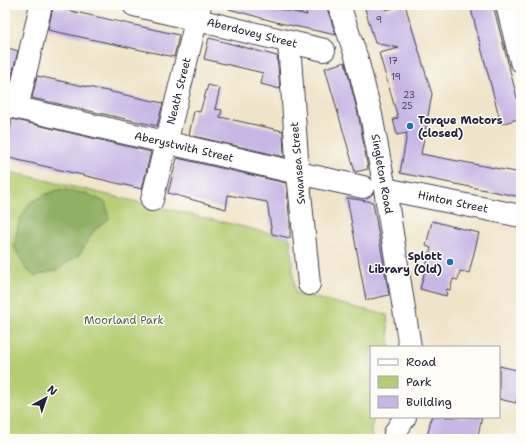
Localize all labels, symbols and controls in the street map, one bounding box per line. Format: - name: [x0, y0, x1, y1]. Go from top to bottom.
- street label: Aberdovey Street: [205, 14, 299, 52]
- house number: 9: [376, 14, 382, 26]
- house number: 17: [388, 55, 398, 67]
- street label: Neath Street: [163, 56, 195, 126]
- house number: 19: [391, 71, 401, 83]
- house number: 23: [403, 89, 415, 101]
- house number: 25: [401, 100, 413, 112]
- place label: Torque Motors (closed): [418, 113, 503, 141]
- street label: Swansea Street: [287, 121, 309, 205]
- marker: Torque Motors (closed): [405, 121, 415, 131]
- street label: Aberystwith Street: [133, 128, 235, 166]
- street label: Singleton Road: [368, 133, 396, 215]
- street label: Hinton Street: [417, 187, 490, 217]
- place label: Splott Library (Old): [369, 249, 443, 277]
- marker: Splott Library (Old): [445, 257, 455, 267]
- park label: Moorland Park: [84, 313, 164, 328]
- legend: [370, 346, 500, 418]
- text: Road: [406, 354, 437, 370]
- text: Park: [406, 374, 432, 390]
- north arrow: [26, 378, 66, 418]
- text: N: [44, 382, 60, 399]
- text: Building: [406, 394, 452, 410]

